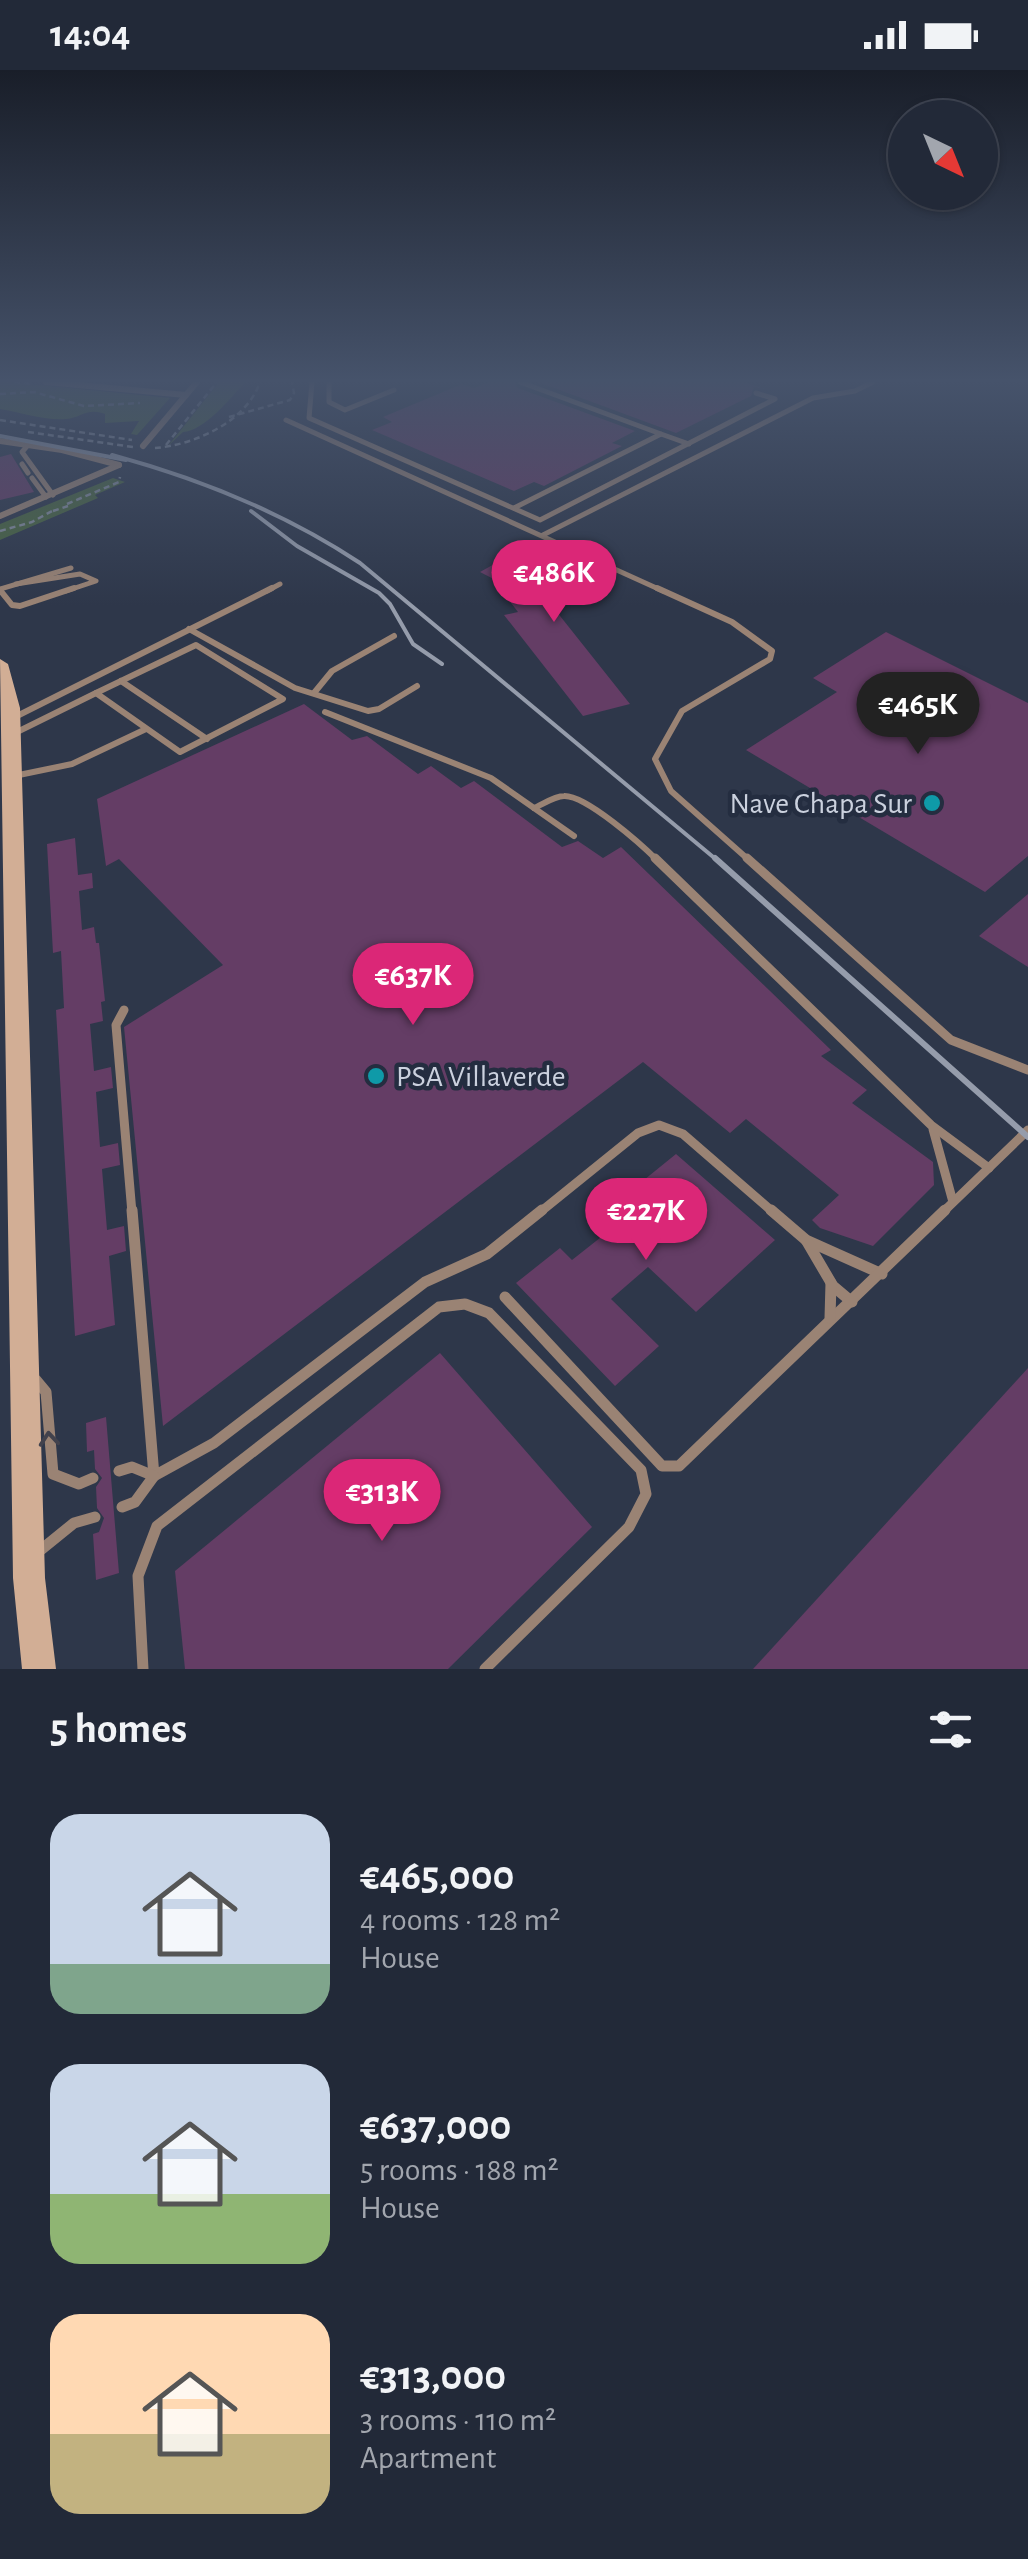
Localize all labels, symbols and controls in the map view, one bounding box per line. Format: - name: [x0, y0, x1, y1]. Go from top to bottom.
- text: 14:04: [50, 16, 130, 54]
- north arrow: [888, 100, 998, 210]
- map controls: [888, 100, 998, 210]
- pin: €486K: [484, 540, 624, 625]
- text: €486K: [514, 556, 594, 588]
- pin: €465K: [848, 672, 988, 757]
- text: €465K: [878, 688, 958, 720]
- place label: Nave Chapa Sur: [730, 789, 912, 819]
- marker: Nave Chapa Sur: [921, 792, 943, 814]
- pin: €637K: [343, 943, 483, 1028]
- text: €637K: [375, 959, 451, 991]
- place label: PSA Villaverde: [396, 1062, 566, 1092]
- marker: PSA Villaverde: [365, 1065, 387, 1087]
- pin: €227K: [576, 1178, 716, 1263]
- text: €227K: [607, 1194, 685, 1226]
- one-way arrow: [38, 1431, 60, 1447]
- pin: €313K: [312, 1459, 452, 1544]
- text: €313K: [346, 1475, 418, 1507]
- icon: filters: [923, 1702, 978, 1757]
- text: 5 homes: [50, 1708, 187, 1750]
- icon: home: [130, 1854, 250, 1974]
- text: €465,000: [360, 1855, 514, 1897]
- text: 4 rooms · 128 m²: [360, 1904, 560, 1936]
- text: House: [360, 1942, 440, 1974]
- icon: home: [130, 2104, 250, 2224]
- text: €637,000: [360, 2105, 511, 2147]
- text: 5 rooms · 188 m²: [360, 2154, 559, 2186]
- text: House: [360, 2192, 440, 2224]
- icon: home: [130, 2354, 250, 2474]
- text: €313,000: [360, 2355, 506, 2397]
- text: 3 rooms · 110 m²: [360, 2404, 556, 2436]
- text: Apartment: [360, 2442, 496, 2474]

